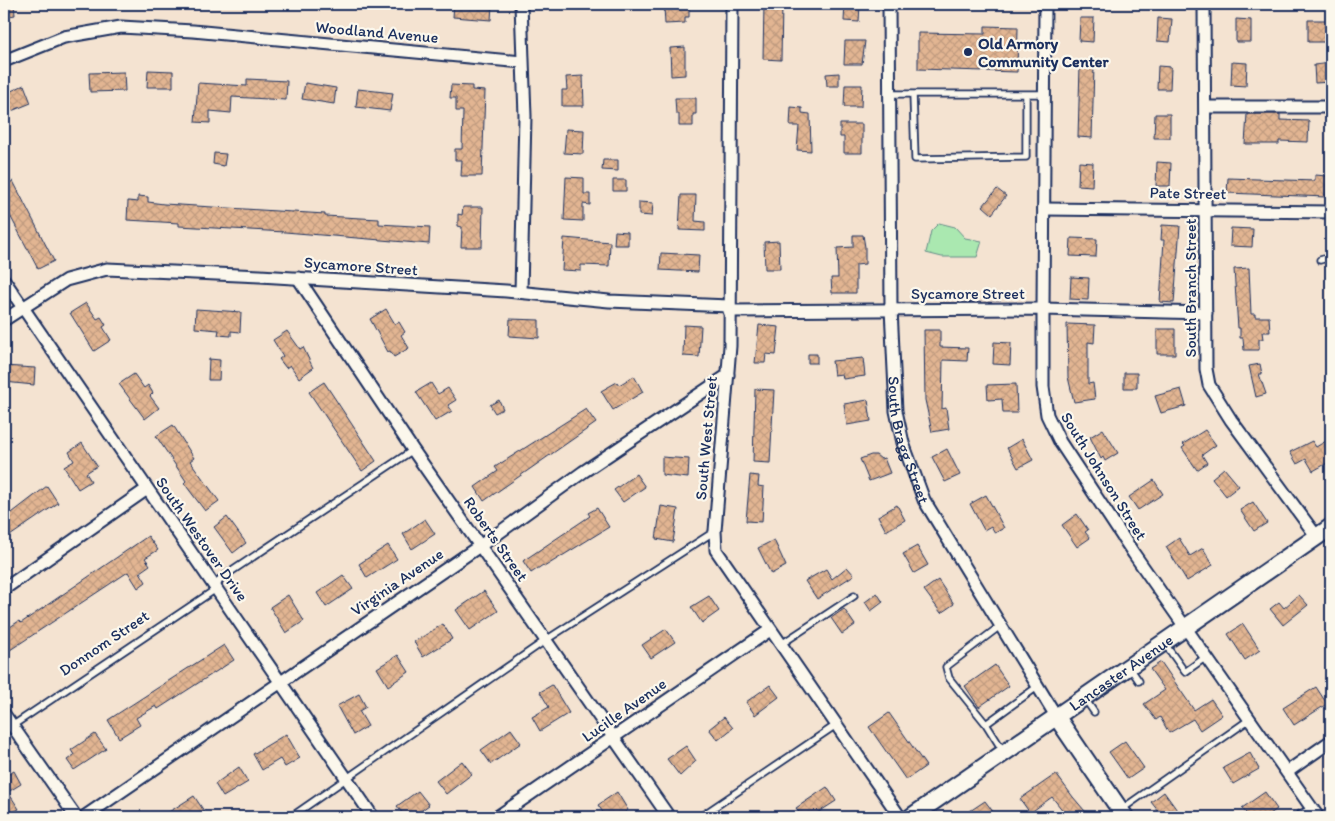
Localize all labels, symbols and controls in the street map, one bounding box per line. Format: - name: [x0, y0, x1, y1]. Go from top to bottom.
- street label: Woodland Avenue: [315, 17, 440, 47]
- place label: Old Armory Community Center: [978, 34, 1109, 72]
- marker: Old Armory Community Center: [962, 46, 974, 58]
- street label: Pate Street: [1149, 183, 1227, 203]
- street label: South Branch Street: [1181, 218, 1200, 358]
- street label: Sycamore Street: [304, 253, 418, 279]
- street label: Sycamore Street: [911, 284, 1025, 303]
- street label: South West Street: [691, 375, 721, 501]
- street label: South Bragg Street: [885, 376, 934, 506]
- street label: South Johnson Street: [1057, 409, 1151, 543]
- street label: South Westover Drive: [152, 473, 252, 605]
- street label: Roberts Street: [460, 493, 532, 585]
- street label: Virginia Avenue: [347, 544, 447, 620]
- street label: Donnom Street: [56, 606, 152, 680]
- street label: Lancaster Avenue: [1065, 629, 1177, 715]
- street label: Lucille Avenue: [578, 674, 670, 746]

